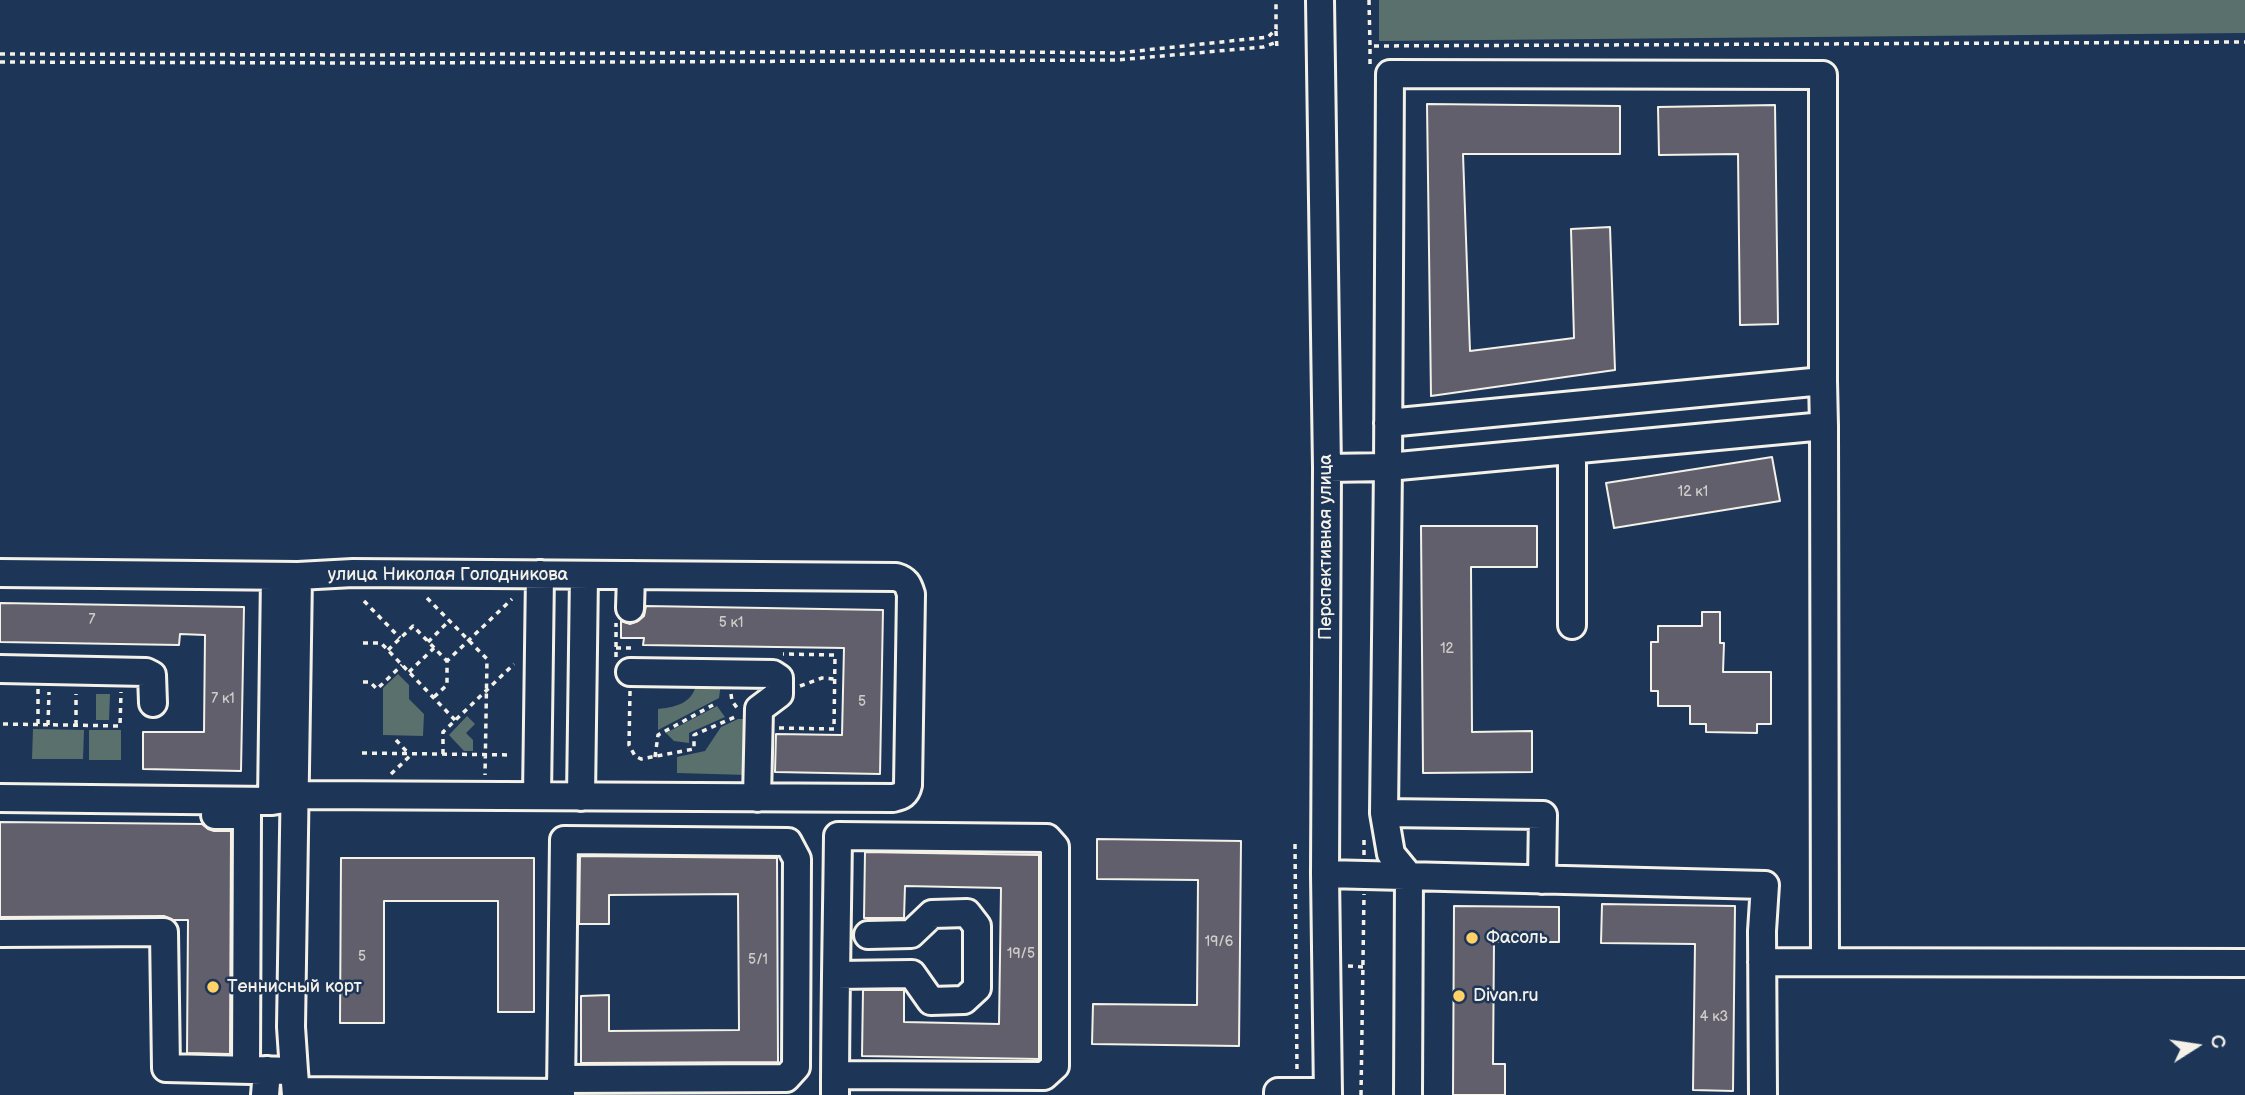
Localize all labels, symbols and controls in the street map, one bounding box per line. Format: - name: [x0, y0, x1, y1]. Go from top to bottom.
- street label: Перспективная улица: [1315, 454, 1337, 640]
- house number: 12 к1: [1678, 484, 1708, 500]
- street label: улица Николая Голодникова: [328, 564, 568, 586]
- house number: 7: [89, 612, 95, 628]
- house number: 5 к1: [719, 615, 743, 631]
- house number: 12: [1440, 641, 1454, 657]
- house number: 7 к1: [211, 691, 235, 707]
- house number: 5: [858, 694, 866, 710]
- place label: Фасоль: [1486, 927, 1548, 949]
- marker: Фасоль: [1464, 930, 1480, 946]
- house number: 19/6: [1205, 934, 1233, 950]
- house number: 19/5: [1007, 946, 1035, 962]
- house number: 5: [358, 949, 366, 965]
- house number: 5/1: [748, 952, 768, 968]
- place label: Теннисный корт: [227, 976, 362, 998]
- marker: Теннисный корт: [205, 979, 221, 995]
- place label: Divan.ru: [1473, 985, 1539, 1007]
- marker: Divan.ru: [1451, 988, 1467, 1004]
- house number: 4 к3: [1700, 1009, 1728, 1025]
- north arrow: [2161, 1011, 2231, 1081]
- text: С: [2204, 1033, 2230, 1050]

